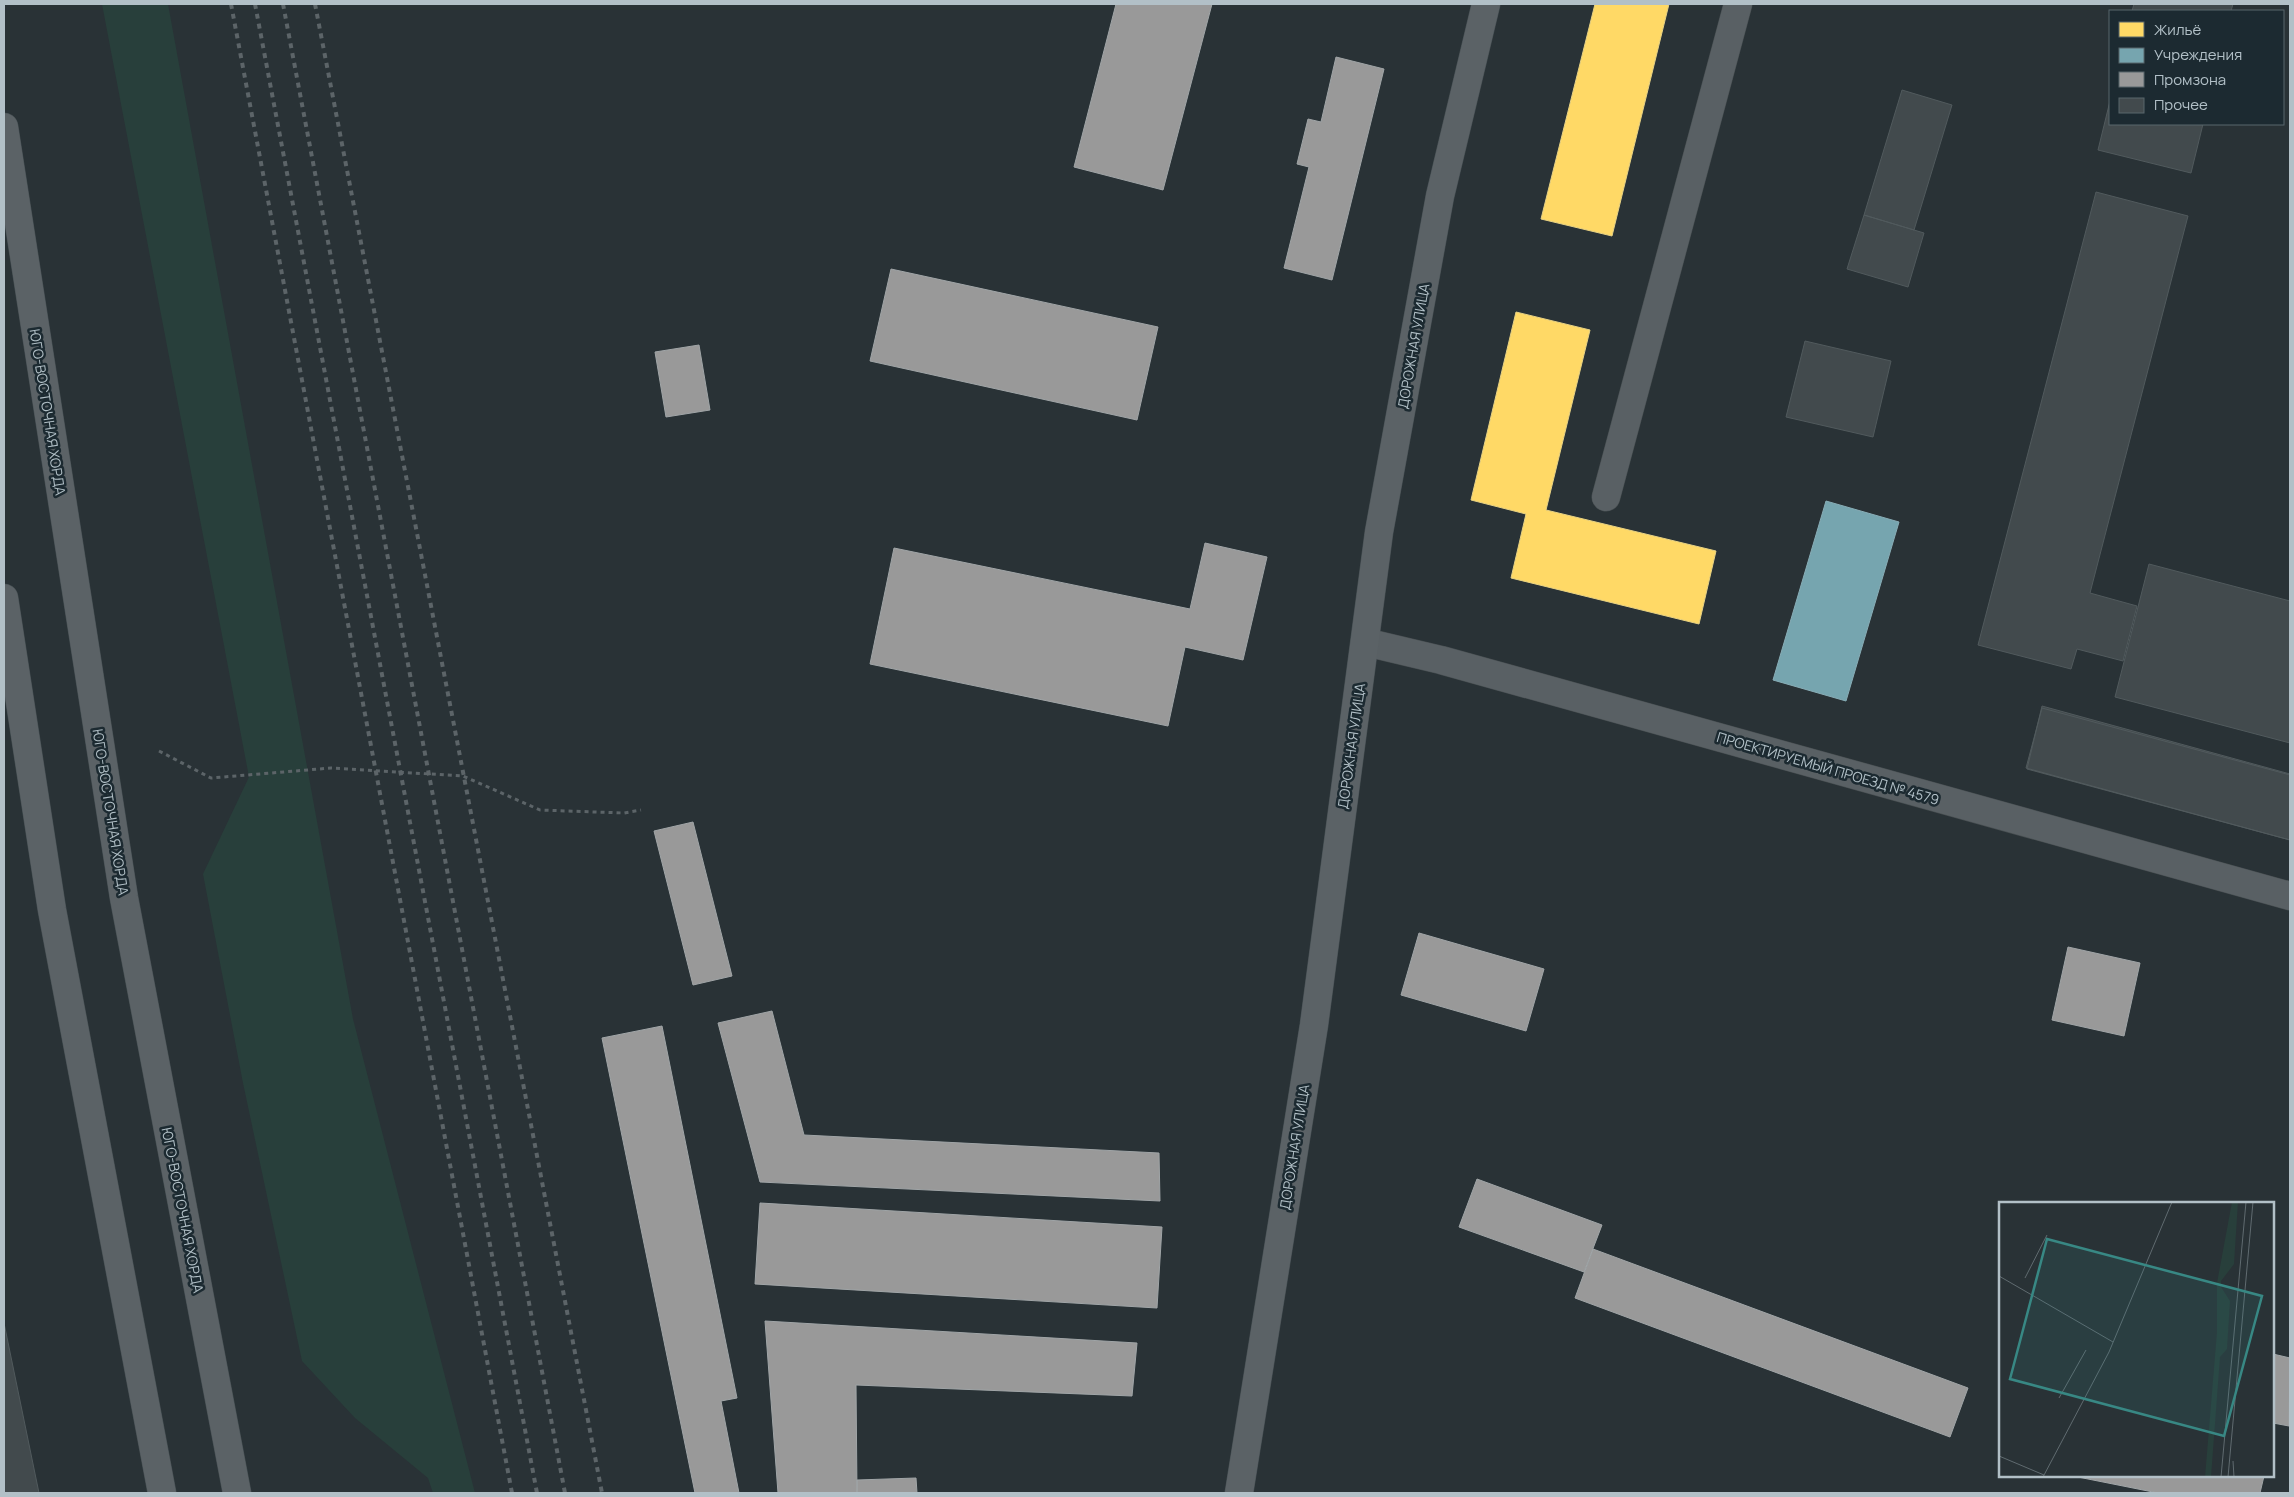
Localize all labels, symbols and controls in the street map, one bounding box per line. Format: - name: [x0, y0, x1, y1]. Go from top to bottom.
- legend: [2109, 10, 2284, 125]
- text: Жильё: [2154, 19, 2202, 40]
- text: Учреждения: [2154, 44, 2242, 65]
- text: Промзона: [2154, 69, 2226, 90]
- text: Прочее: [2154, 94, 2208, 115]
- street label: ДОРОЖНАЯ УЛИЦА: [1393, 282, 1433, 410]
- street label: ЮГО-ВОСТОЧНАЯ ХОРДА: [25, 327, 71, 497]
- street label: ДОРОЖНАЯ УЛИЦА: [1333, 682, 1369, 810]
- street label: ЮГО-ВОСТОЧНАЯ ХОРДА: [88, 727, 134, 897]
- street label: ПРОЕКТИРУЕМЫЙ ПРОЕЗД № 4579: [1715, 727, 1941, 809]
- street label: ДОРОЖНАЯ УЛИЦА: [1275, 1083, 1313, 1211]
- street label: ЮГО-ВОСТОЧНАЯ ХОРДА: [158, 1126, 208, 1294]
- inset map: [1999, 1202, 2274, 1477]

